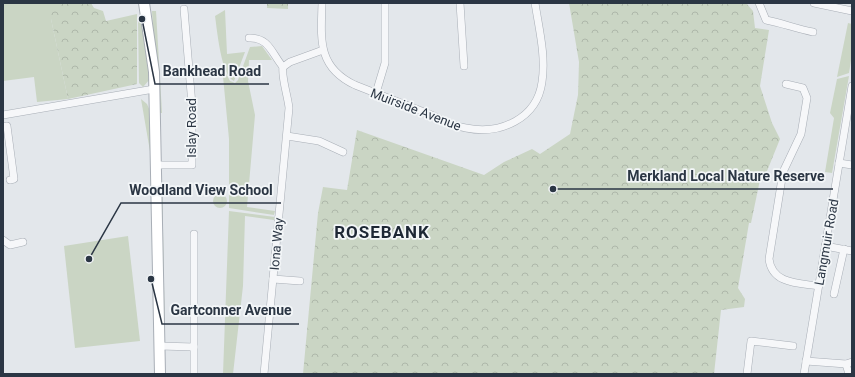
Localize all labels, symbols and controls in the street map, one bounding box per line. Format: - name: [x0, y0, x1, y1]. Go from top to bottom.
- callout: Bankhead Road: [155, 58, 269, 84]
- text: Bankhead Road: [163, 63, 261, 79]
- street label: Muirside Avenue: [368, 85, 463, 134]
- street label: Islay Road: [184, 98, 199, 158]
- callout: Merkland Local Nature Reserve: [620, 163, 833, 189]
- text: Merkland Local Nature Reserve: [627, 168, 825, 184]
- callout: Woodland View School: [121, 177, 281, 203]
- text: Woodland View School: [129, 182, 273, 198]
- street label: Langmuir Road: [811, 198, 841, 287]
- street label: Iona Way: [267, 217, 286, 271]
- district label: ROSEBANK: [334, 222, 430, 242]
- callout: Gartconner Avenue: [162, 298, 299, 324]
- text: Gartconner Avenue: [170, 302, 292, 318]

